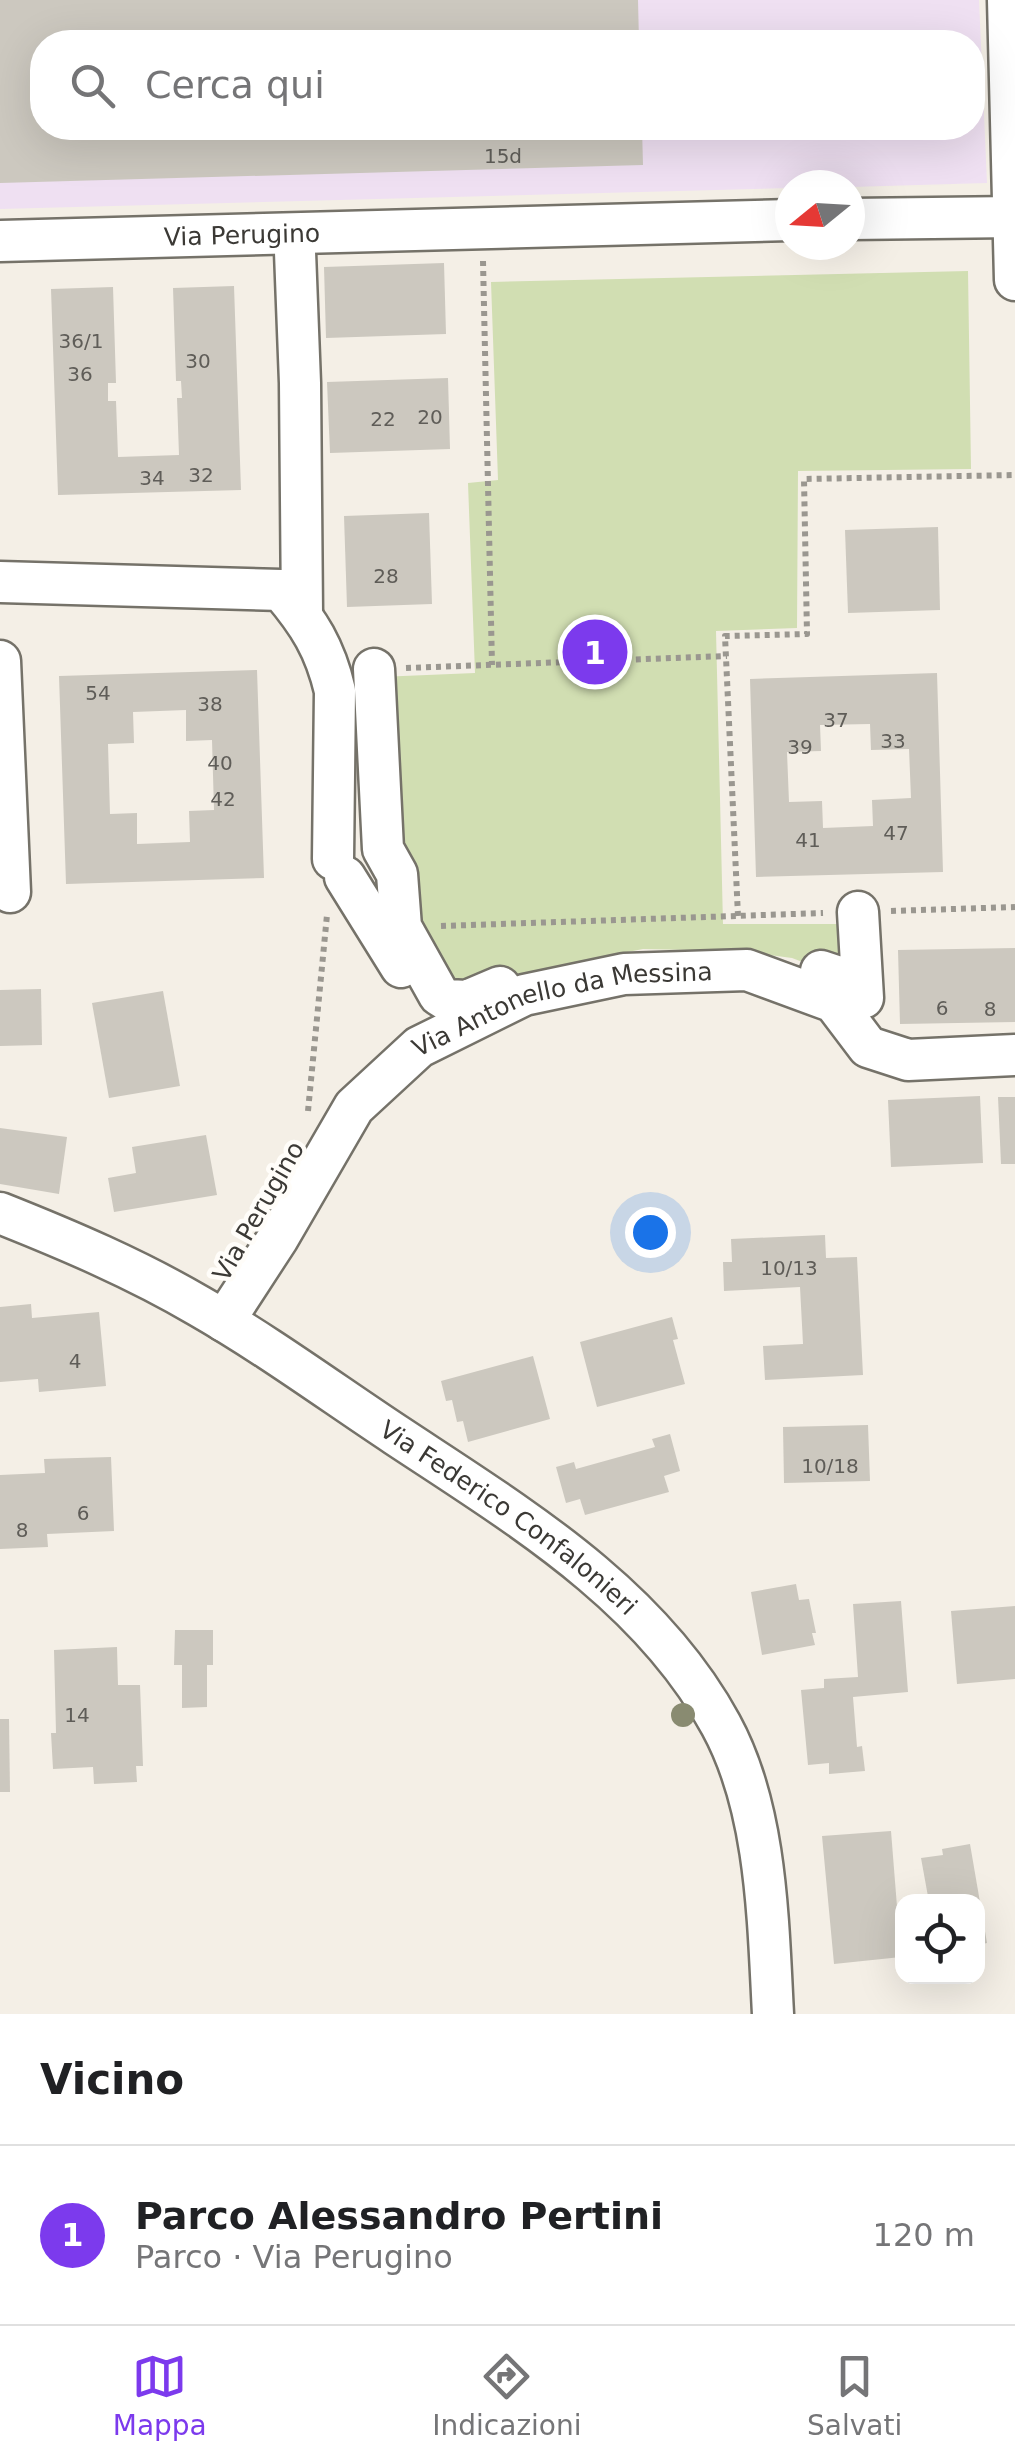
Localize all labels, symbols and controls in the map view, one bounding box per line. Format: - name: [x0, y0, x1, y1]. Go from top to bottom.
- search box: [30, 30, 985, 140]
- icon: search: [65, 58, 120, 113]
- text: Cerca qui: [145, 63, 325, 107]
- house number: 15d: [484, 144, 522, 168]
- north arrow: [775, 170, 865, 260]
- street label: Via Perugino: [163, 218, 321, 252]
- house number: 36/1: [59, 329, 103, 353]
- house number: 30: [185, 349, 211, 373]
- house number: 36: [67, 362, 93, 386]
- house number: 20: [417, 405, 443, 429]
- house number: 22: [370, 407, 396, 431]
- house number: 32: [188, 463, 214, 487]
- house number: 34: [139, 466, 165, 490]
- house number: 28: [373, 564, 399, 588]
- pin: 1: [562, 614, 628, 690]
- house number: 54: [85, 681, 111, 705]
- house number: 38: [197, 692, 223, 716]
- house number: 37: [823, 708, 849, 732]
- house number: 33: [880, 729, 906, 753]
- house number: 39: [787, 735, 813, 759]
- house number: 40: [207, 751, 233, 775]
- house number: 42: [210, 787, 236, 811]
- house number: 47: [883, 821, 909, 845]
- house number: 41: [795, 828, 821, 852]
- street label: Via Antonello da Messina: [408, 957, 713, 1063]
- house number: 6: [936, 996, 948, 1020]
- house number: 8: [984, 997, 996, 1021]
- street label: Via Perugino: [207, 1136, 310, 1286]
- your location: [625, 1207, 676, 1258]
- house number: 10/13: [760, 1256, 818, 1280]
- house number: 4: [69, 1349, 81, 1373]
- street label: Via Federico Confalonieri: [374, 1415, 643, 1621]
- house number: 10/18: [801, 1454, 859, 1478]
- house number: 6: [77, 1501, 89, 1525]
- house number: 8: [16, 1518, 28, 1542]
- house number: 14: [64, 1703, 90, 1727]
- map controls: [895, 1894, 985, 1984]
- button: locate: [895, 1894, 985, 1984]
- text: Vicino: [40, 2055, 184, 2104]
- text: Parco Alessandro Pertini: [135, 2194, 663, 2238]
- text: 1: [61, 2216, 84, 2254]
- text: 120 m: [873, 2216, 975, 2254]
- text: Parco · Via Perugino: [135, 2238, 453, 2276]
- tab: Mappa: [113, 2349, 207, 2442]
- tab: Indicazioni: [432, 2349, 582, 2442]
- tab: Salvati: [807, 2349, 902, 2442]

